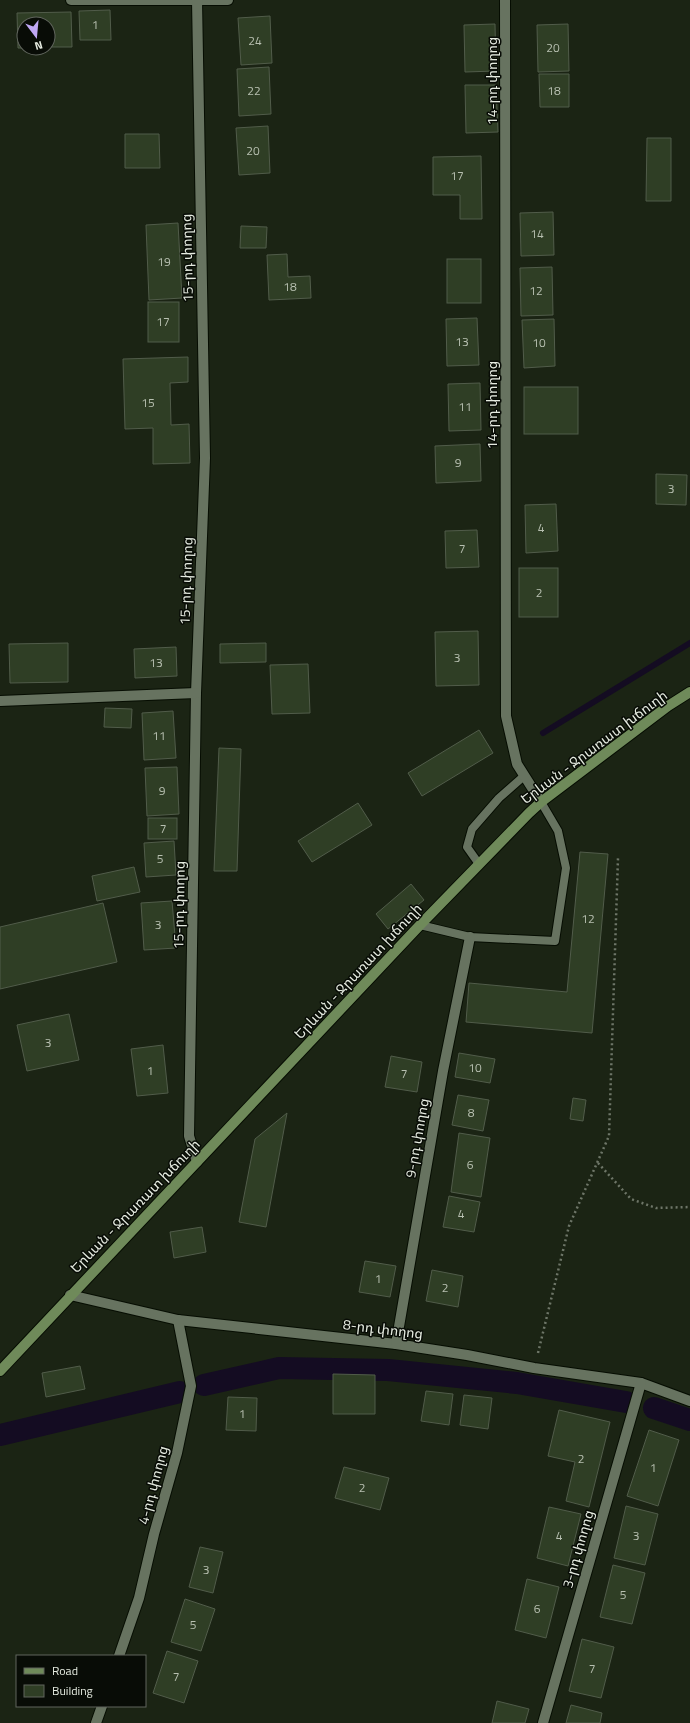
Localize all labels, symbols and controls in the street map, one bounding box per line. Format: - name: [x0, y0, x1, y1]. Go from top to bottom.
- house number: 1: [92, 15, 98, 34]
- north arrow: [16, 16, 56, 56]
- house number: 24: [248, 31, 262, 50]
- text: N: [33, 37, 45, 54]
- street label: 14-րդ փողոց: [481, 37, 502, 125]
- house number: 20: [546, 38, 560, 57]
- house number: 22: [247, 81, 261, 100]
- house number: 18: [547, 81, 561, 100]
- house number: 20: [246, 141, 260, 160]
- house number: 17: [450, 166, 464, 185]
- street label: 15-րդ փողոց: [175, 214, 198, 302]
- house number: 14: [530, 224, 544, 243]
- house number: 19: [157, 252, 171, 271]
- house number: 18: [283, 277, 297, 296]
- house number: 12: [529, 281, 543, 300]
- house number: 17: [156, 312, 170, 331]
- house number: 13: [455, 332, 469, 351]
- house number: 10: [532, 333, 546, 352]
- street label: 14-րդ փողոց: [481, 361, 502, 449]
- house number: 15: [141, 393, 155, 412]
- house number: 11: [458, 397, 472, 416]
- house number: 9: [455, 453, 462, 472]
- house number: 3: [668, 479, 674, 498]
- house number: 4: [538, 518, 545, 537]
- street label: 15-րդ փողոց: [173, 536, 198, 626]
- house number: 7: [459, 539, 465, 558]
- house number: 2: [536, 583, 542, 602]
- house number: 3: [454, 648, 460, 667]
- house number: 13: [149, 653, 163, 672]
- street label: Երևան - Ջրառատ խճուղի: [516, 684, 672, 809]
- house number: 11: [152, 726, 166, 745]
- house number: 9: [159, 781, 166, 800]
- house number: 7: [160, 819, 166, 838]
- house number: 5: [157, 849, 164, 868]
- street label: 15-րդ փողոց: [167, 861, 190, 949]
- street label: Երևան - Ջրառատ խճուղի: [289, 898, 426, 1043]
- house number: 12: [581, 909, 595, 928]
- house number: 3: [155, 915, 161, 934]
- house number: 3: [45, 1033, 51, 1052]
- house number: 10: [468, 1058, 482, 1077]
- house number: 1: [147, 1061, 153, 1080]
- house number: 7: [401, 1064, 407, 1083]
- street label: 9-րդ փողոց: [399, 1096, 434, 1179]
- house number: 8: [468, 1103, 475, 1122]
- street label: Երևան - Ջրառատ խճուղի: [65, 1134, 204, 1277]
- house number: 6: [467, 1155, 474, 1174]
- house number: 4: [458, 1204, 465, 1223]
- house number: 1: [375, 1269, 381, 1288]
- house number: 2: [442, 1278, 448, 1297]
- street label: 8-րդ փողոց: [342, 1313, 424, 1344]
- house number: 1: [239, 1404, 245, 1423]
- street label: 4-րդ փողոց: [132, 1443, 173, 1526]
- house number: 2: [578, 1449, 584, 1468]
- house number: 1: [650, 1458, 656, 1477]
- house number: 2: [359, 1478, 365, 1497]
- street label: 3-րդ փողոց: [556, 1507, 599, 1590]
- house number: 4: [556, 1526, 563, 1545]
- house number: 3: [633, 1526, 639, 1545]
- house number: 3: [203, 1560, 209, 1579]
- house number: 5: [620, 1585, 627, 1604]
- house number: 6: [534, 1599, 541, 1618]
- house number: 5: [190, 1615, 197, 1634]
- legend: [16, 1655, 146, 1707]
- house number: 7: [589, 1659, 595, 1678]
- text: Road: [52, 1661, 78, 1680]
- house number: 7: [173, 1667, 179, 1686]
- text: Building: [52, 1681, 93, 1700]

